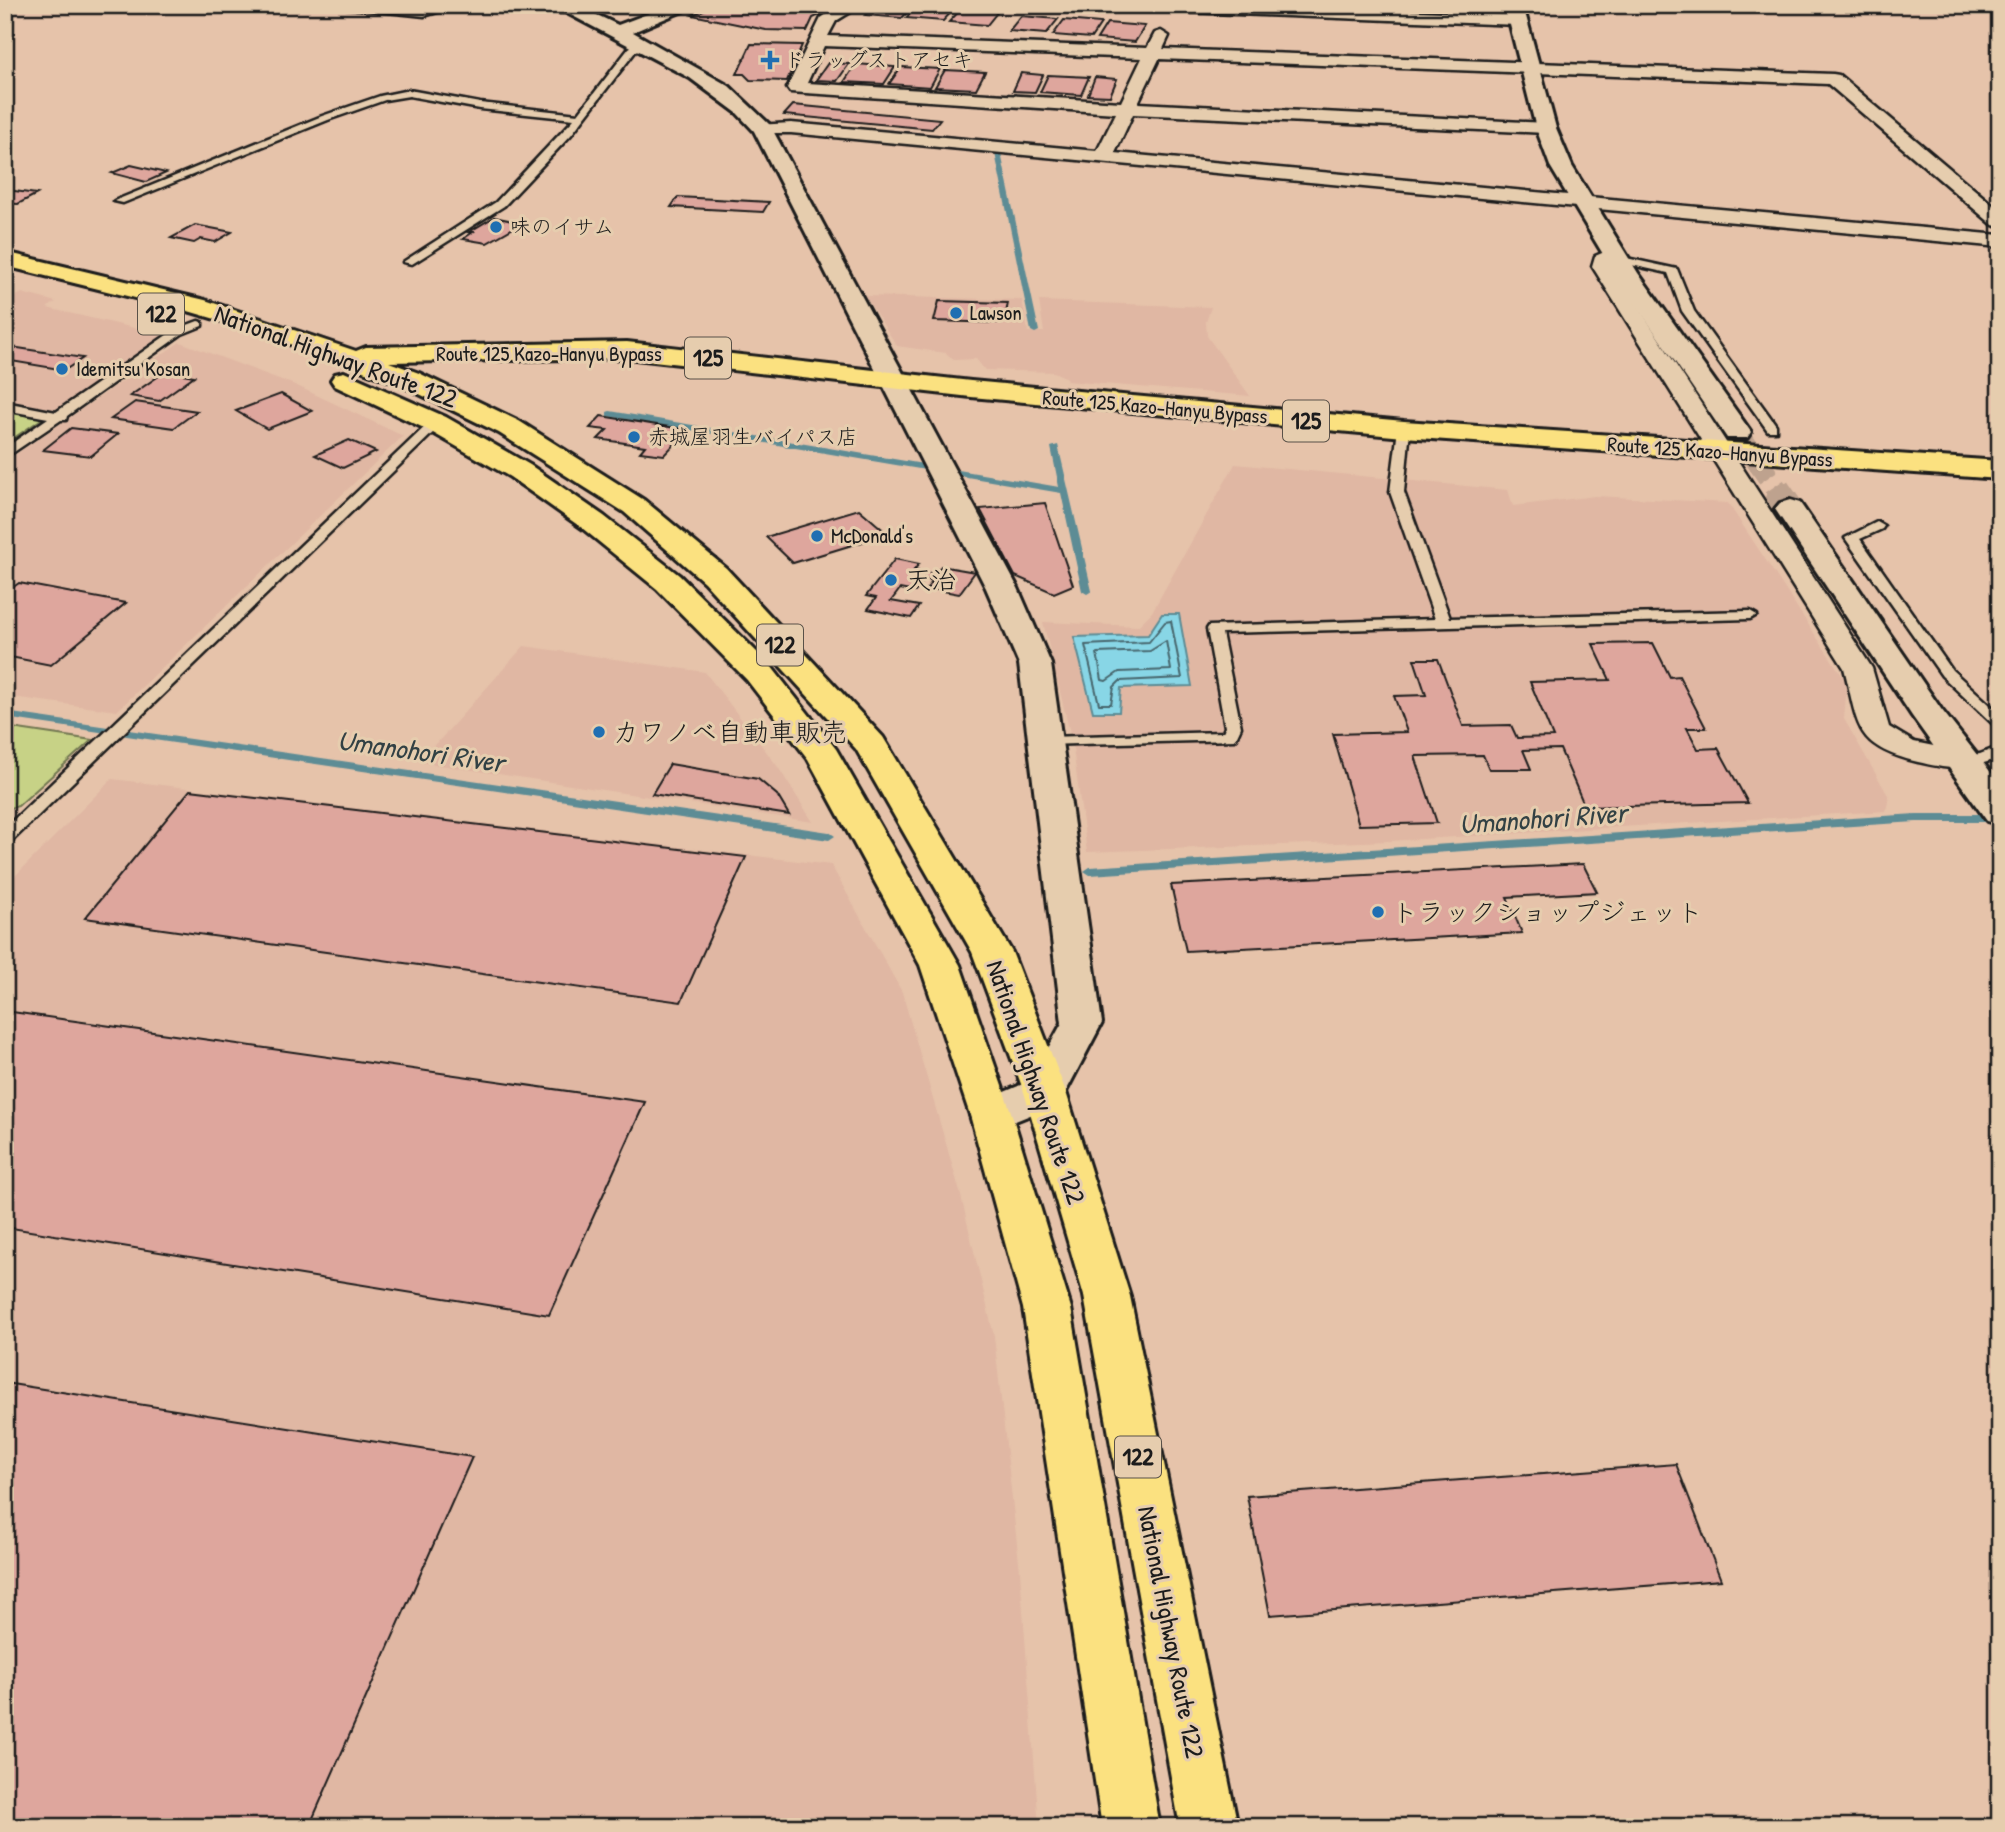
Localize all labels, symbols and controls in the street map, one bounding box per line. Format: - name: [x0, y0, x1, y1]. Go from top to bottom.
- place label: ドラッグストアセキ: [784, 45, 973, 74]
- marker: ドラッグストアセキ: [762, 52, 778, 68]
- place label: 味のイサム: [510, 212, 614, 241]
- marker: 味のイサム: [488, 219, 504, 235]
- road number: 122: [138, 293, 184, 334]
- street label: National Highway Route 122: [210, 295, 462, 416]
- place label: Lawson: [970, 298, 1022, 327]
- marker: Lawson: [948, 305, 964, 321]
- road number: 125: [685, 338, 731, 379]
- street label: Route 125 Kazo-Hanyu Bypass: [436, 339, 662, 368]
- place label: Idemitsu Kosan: [76, 354, 190, 383]
- marker: Idemitsu Kosan: [54, 361, 70, 377]
- street label: Route 125 Kazo-Hanyu Bypass: [1041, 382, 1269, 431]
- road number: 125: [1283, 400, 1329, 442]
- place label: 赤城屋羽生バイパス店: [648, 422, 858, 451]
- marker: 赤城屋羽生バイパス店: [626, 429, 642, 445]
- street label: Route 125 Kazo-Hanyu Bypass: [1606, 429, 1834, 474]
- place label: McDonald's: [831, 521, 913, 550]
- marker: McDonald's: [809, 528, 825, 544]
- place label: 天治: [905, 562, 957, 597]
- marker: 天治: [883, 572, 899, 588]
- road number: 122: [757, 624, 803, 666]
- place label: カワノベ自動車販売: [613, 714, 847, 749]
- water label: Umanohori River: [335, 720, 510, 782]
- marker: カワノベ自動車販売: [591, 724, 607, 740]
- water label: Umanohori River: [1458, 793, 1631, 843]
- place label: トラックショップジェット: [1392, 894, 1703, 929]
- marker: トラックショップジェット: [1370, 904, 1386, 920]
- street label: National Highway Route 122: [978, 955, 1095, 1208]
- road number: 122: [1115, 1436, 1161, 1478]
- street label: National Highway Route 122: [1130, 1503, 1213, 1761]

